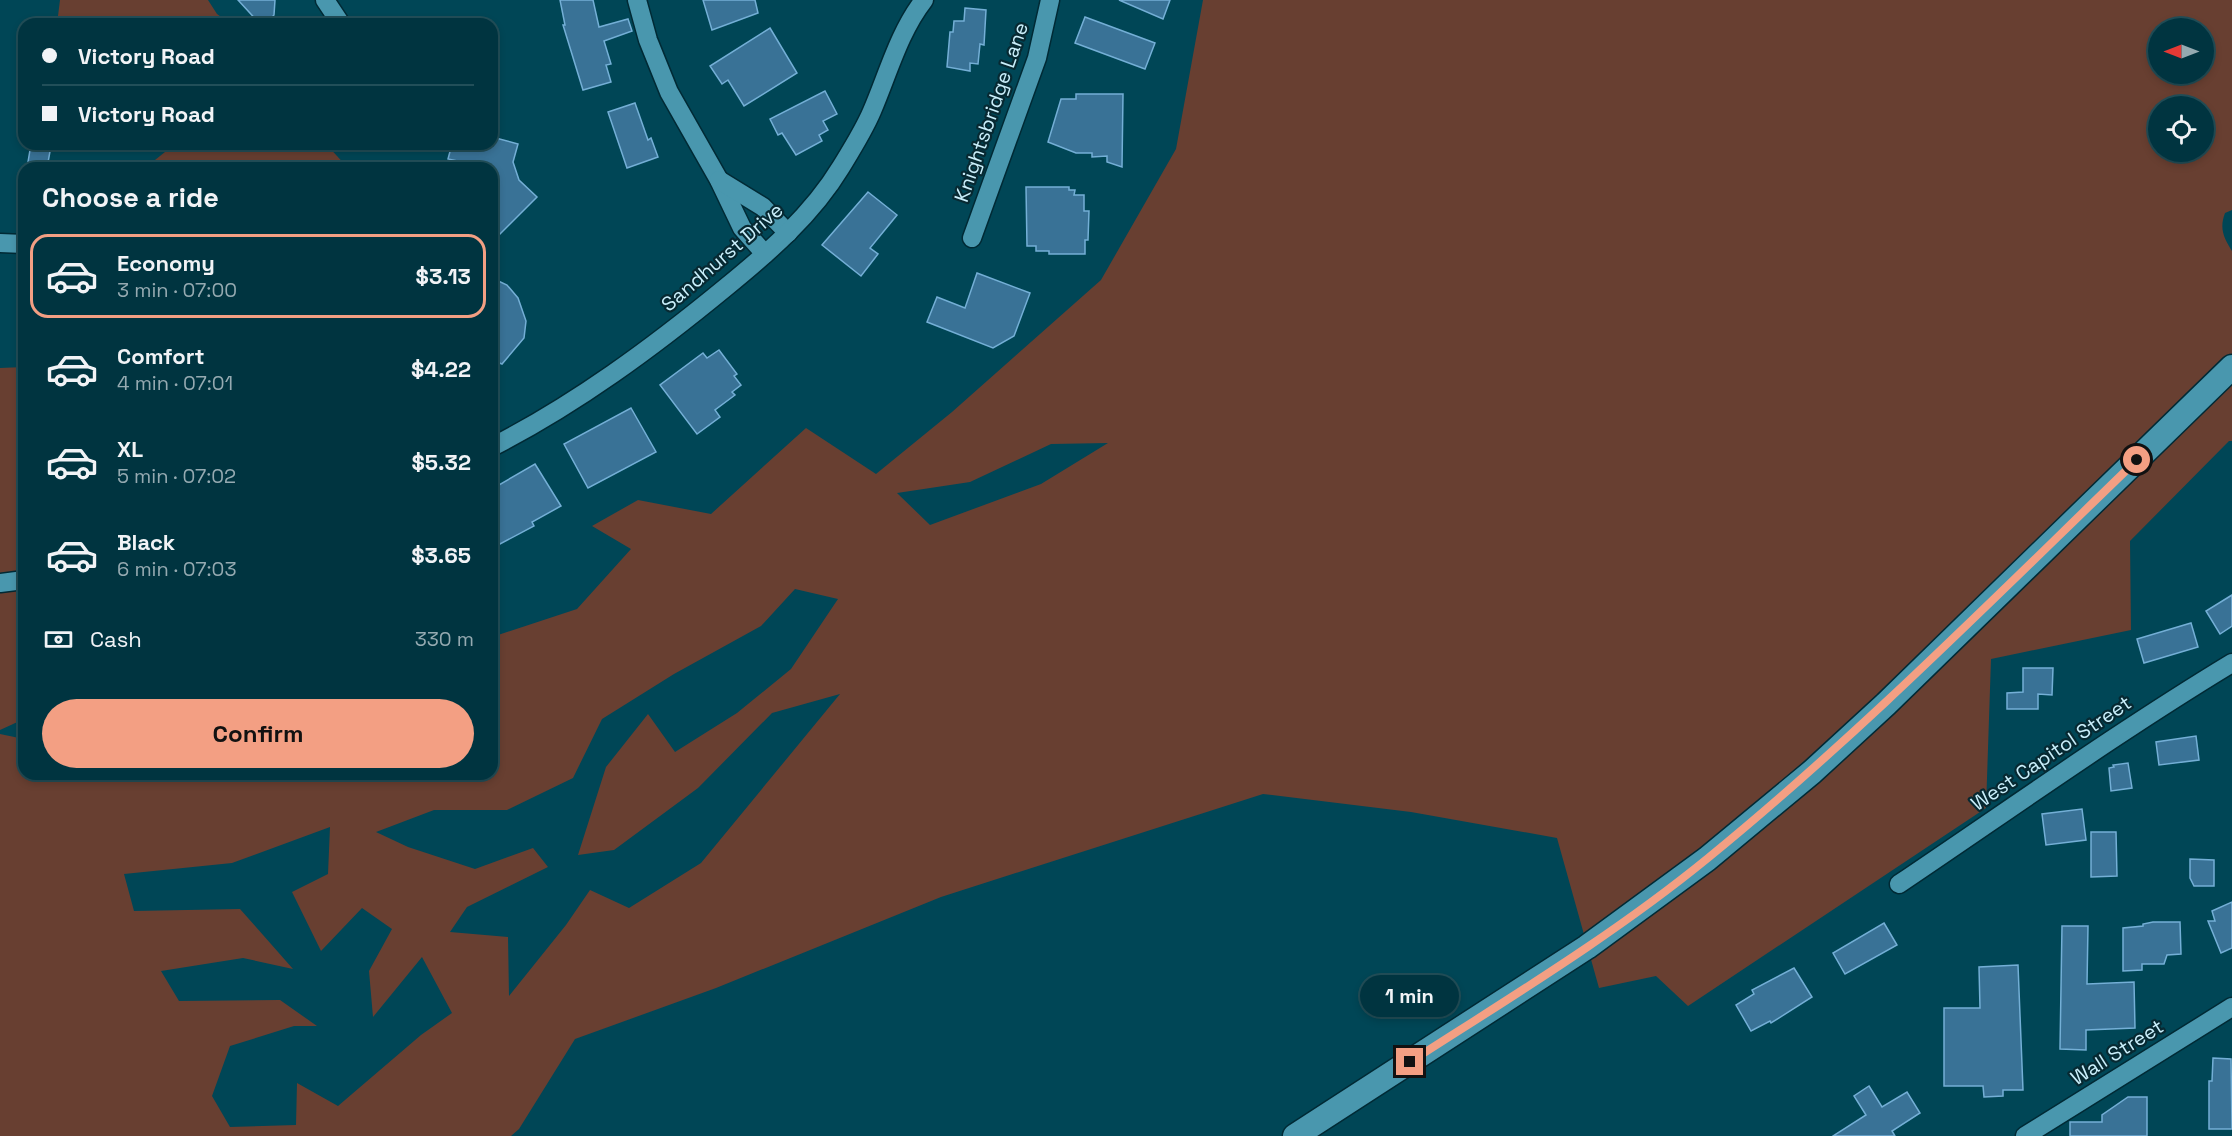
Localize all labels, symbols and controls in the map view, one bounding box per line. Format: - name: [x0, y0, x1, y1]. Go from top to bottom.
- north arrow: [2148, 18, 2214, 84]
- map controls: [2148, 18, 2214, 162]
- street label: Knightsbridge Lane: [948, 19, 1034, 205]
- text: Victory Road: [78, 42, 215, 70]
- button: locate: [2148, 96, 2214, 162]
- text: Victory Road: [78, 100, 215, 128]
- text: Choose a ride: [42, 180, 219, 215]
- street label: Sandhurst Drive: [656, 197, 788, 317]
- icon: car: [45, 249, 99, 303]
- text: Economy: [117, 249, 215, 277]
- text: $3.13: [416, 262, 471, 290]
- text: 3 min · 07:00: [117, 277, 237, 303]
- icon: car: [45, 342, 99, 396]
- text: Comfort: [117, 342, 205, 370]
- text: $4.22: [411, 355, 471, 383]
- text: 4 min · 07:01: [117, 370, 233, 396]
- icon: car: [45, 435, 99, 489]
- text: XL: [117, 435, 143, 463]
- route start: [2123, 446, 2150, 473]
- text: $5.32: [411, 448, 471, 476]
- text: 5 min · 07:02: [117, 463, 236, 489]
- icon: car: [45, 528, 99, 582]
- text: Black: [117, 528, 175, 556]
- text: $3.65: [411, 541, 471, 569]
- text: 6 min · 07:03: [117, 556, 236, 582]
- icon: cash: [42, 623, 75, 656]
- text: Cash: [90, 625, 142, 653]
- text: 330 m: [415, 626, 474, 652]
- street label: West Capitol Street: [1966, 690, 2136, 816]
- button: Confirm: [42, 699, 474, 768]
- callout: 1 min: [1360, 975, 1460, 1017]
- text: 1 min: [1385, 983, 1434, 1009]
- street label: Wall Street: [2066, 1013, 2168, 1091]
- route end: [1396, 1048, 1423, 1075]

